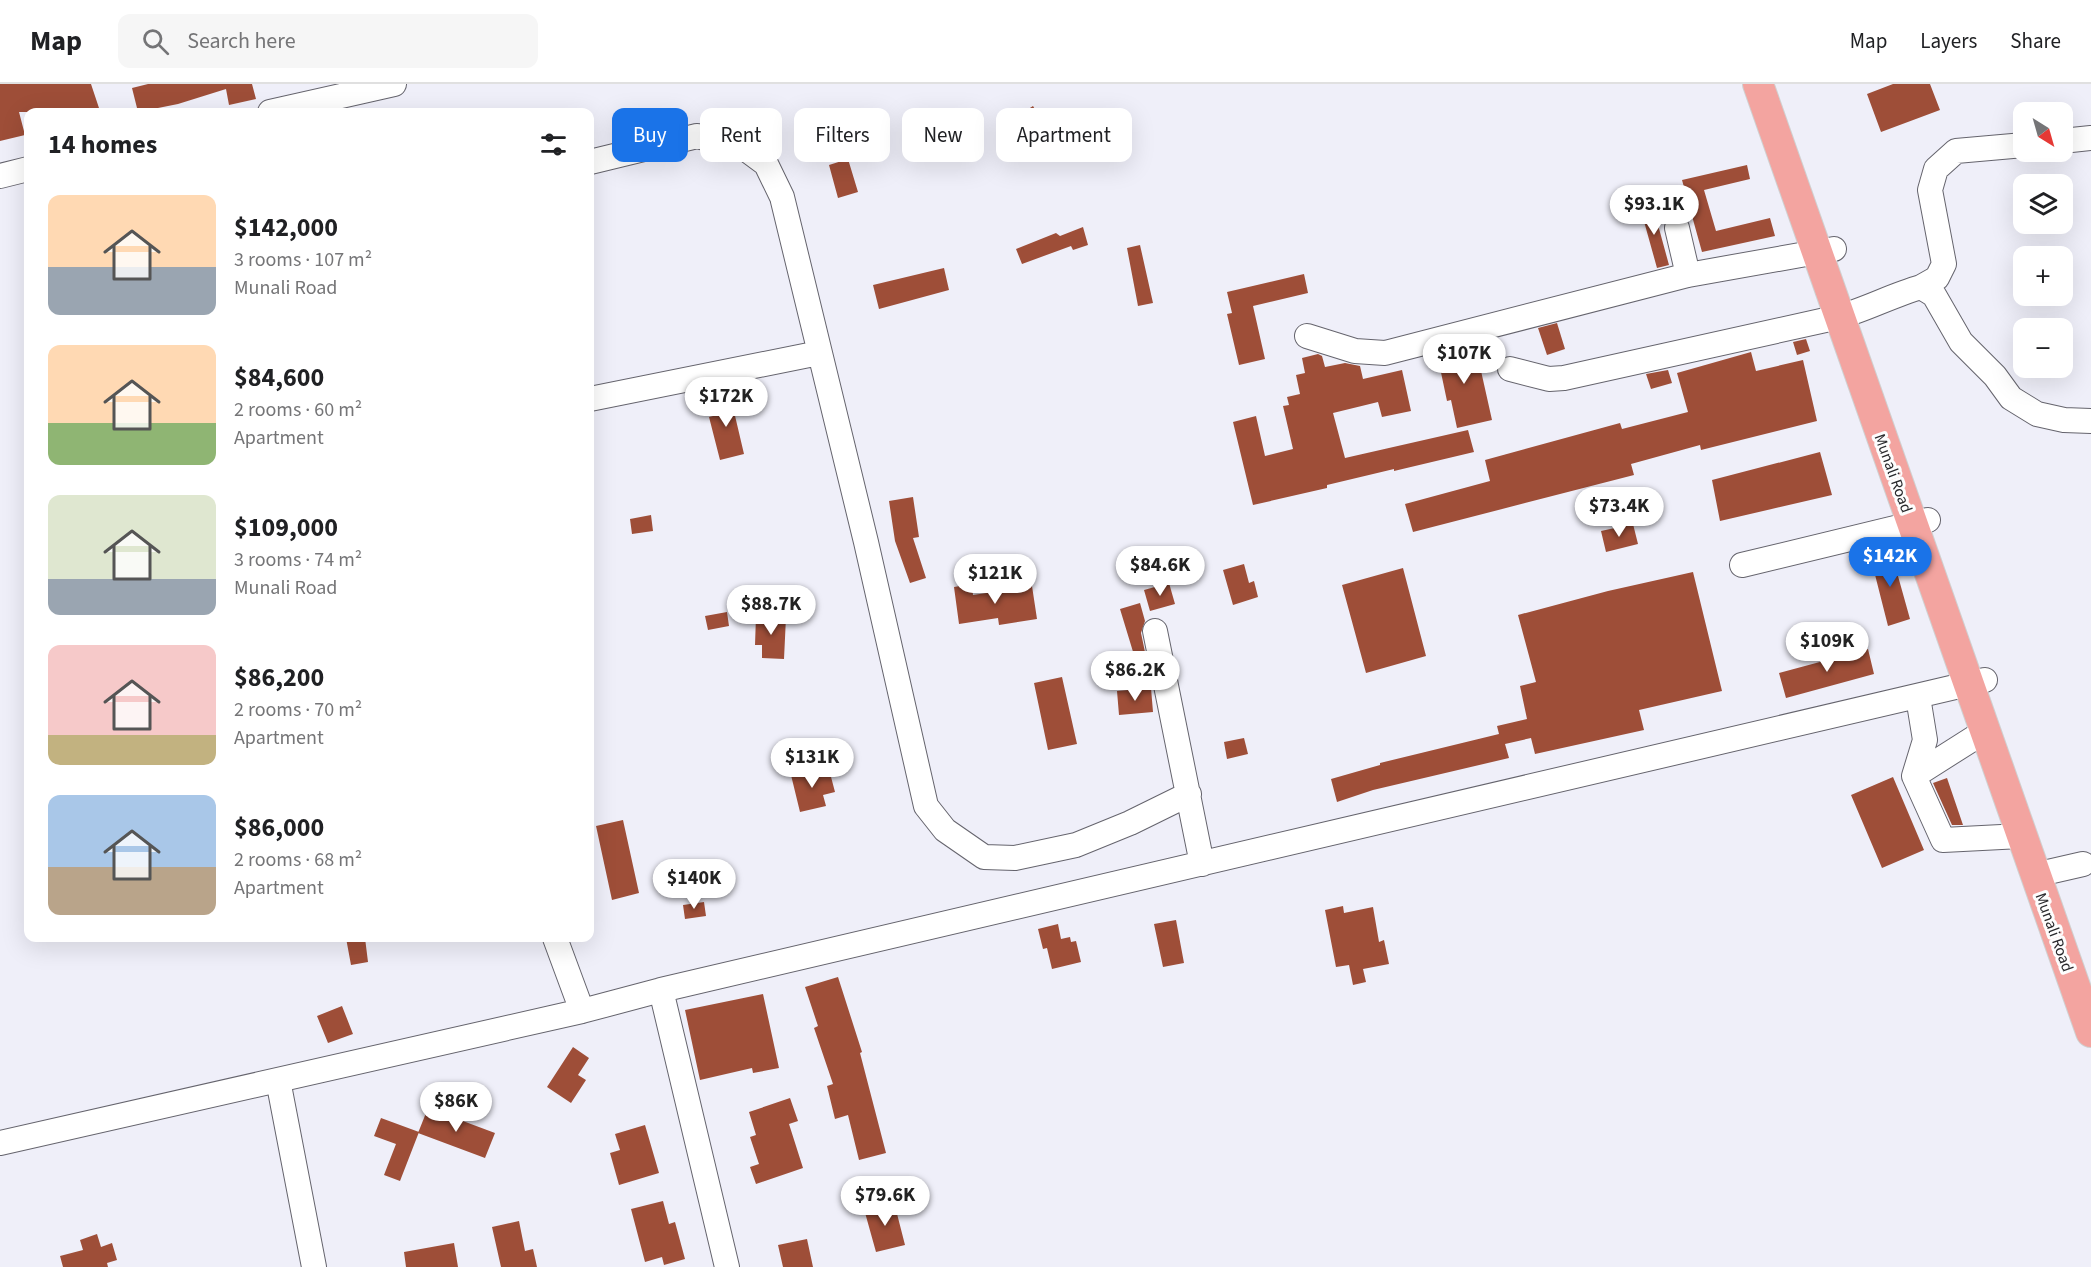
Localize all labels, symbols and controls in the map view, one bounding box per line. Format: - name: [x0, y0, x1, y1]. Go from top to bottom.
- search box: [118, 14, 538, 68]
- text: Map: [30, 21, 82, 61]
- icon: search: [139, 25, 172, 58]
- text: Search here: [187, 25, 296, 57]
- text: Map: [1850, 26, 1887, 56]
- text: Layers: [1920, 26, 1977, 56]
- text: Share: [2010, 26, 2061, 56]
- north arrow: [2013, 102, 2073, 162]
- map controls: [2013, 102, 2073, 378]
- chip: Buy: [612, 108, 688, 162]
- chip: Rent: [700, 108, 782, 162]
- chip: Filters: [794, 108, 890, 162]
- chip: New: [902, 108, 984, 162]
- chip: Apartment: [996, 108, 1132, 162]
- text: 14 homes: [48, 126, 157, 163]
- icon: filters: [537, 128, 570, 161]
- button: layers: [2013, 174, 2073, 234]
- pin: $93.1K: [1605, 185, 1703, 236]
- text: $93.1K: [1624, 190, 1684, 218]
- text: $142,000: [234, 209, 338, 246]
- icon: home: [96, 219, 168, 291]
- text: 3 rooms · 107 m²: [234, 246, 372, 274]
- button: +: [2013, 246, 2073, 306]
- text: Munali Road: [234, 274, 337, 302]
- button: −: [2013, 318, 2073, 378]
- pin: $107K: [1422, 334, 1506, 385]
- text: $107K: [1437, 339, 1491, 367]
- text: $84,600: [234, 359, 324, 396]
- icon: home: [96, 369, 168, 441]
- pin: $172K: [684, 377, 768, 428]
- text: $172K: [699, 382, 753, 410]
- text: 2 rooms · 60 m²: [234, 396, 362, 424]
- text: Apartment: [234, 424, 324, 452]
- street label: Munali Road: [1869, 431, 1918, 516]
- pin: $73.4K: [1570, 487, 1668, 538]
- text: $73.4K: [1589, 492, 1649, 520]
- text: $109,000: [234, 509, 338, 546]
- icon: home: [96, 519, 168, 591]
- pin: $142K: [1848, 537, 1932, 588]
- text: $142K: [1863, 542, 1917, 570]
- text: 3 rooms · 74 m²: [234, 546, 362, 574]
- pin: $84.6K: [1111, 546, 1209, 597]
- text: $84.6K: [1130, 551, 1190, 579]
- pin: $121K: [953, 554, 1037, 605]
- text: $121K: [968, 559, 1022, 587]
- text: Munali Road: [234, 574, 337, 602]
- pin: $88.7K: [722, 585, 820, 636]
- text: $88.7K: [741, 590, 801, 618]
- pin: $109K: [1785, 622, 1869, 673]
- text: $109K: [1800, 627, 1854, 655]
- pin: $86.2K: [1086, 651, 1184, 702]
- text: $86.2K: [1105, 656, 1165, 684]
- text: $86,200: [234, 659, 324, 696]
- icon: home: [96, 669, 168, 741]
- text: 2 rooms · 70 m²: [234, 696, 362, 724]
- text: Apartment: [234, 724, 324, 752]
- pin: $131K: [770, 738, 854, 789]
- text: $131K: [785, 743, 839, 771]
- text: $86,000: [234, 809, 324, 846]
- icon: home: [96, 819, 168, 891]
- text: 2 rooms · 68 m²: [234, 846, 362, 874]
- pin: $140K: [652, 859, 736, 910]
- text: $140K: [667, 864, 721, 892]
- text: Apartment: [234, 874, 324, 902]
- street label: Munali Road: [2030, 890, 2079, 975]
- pin: $86K: [420, 1082, 492, 1133]
- text: $86K: [434, 1087, 478, 1115]
- pin: $79.6K: [836, 1176, 934, 1227]
- text: $79.6K: [855, 1181, 915, 1209]

